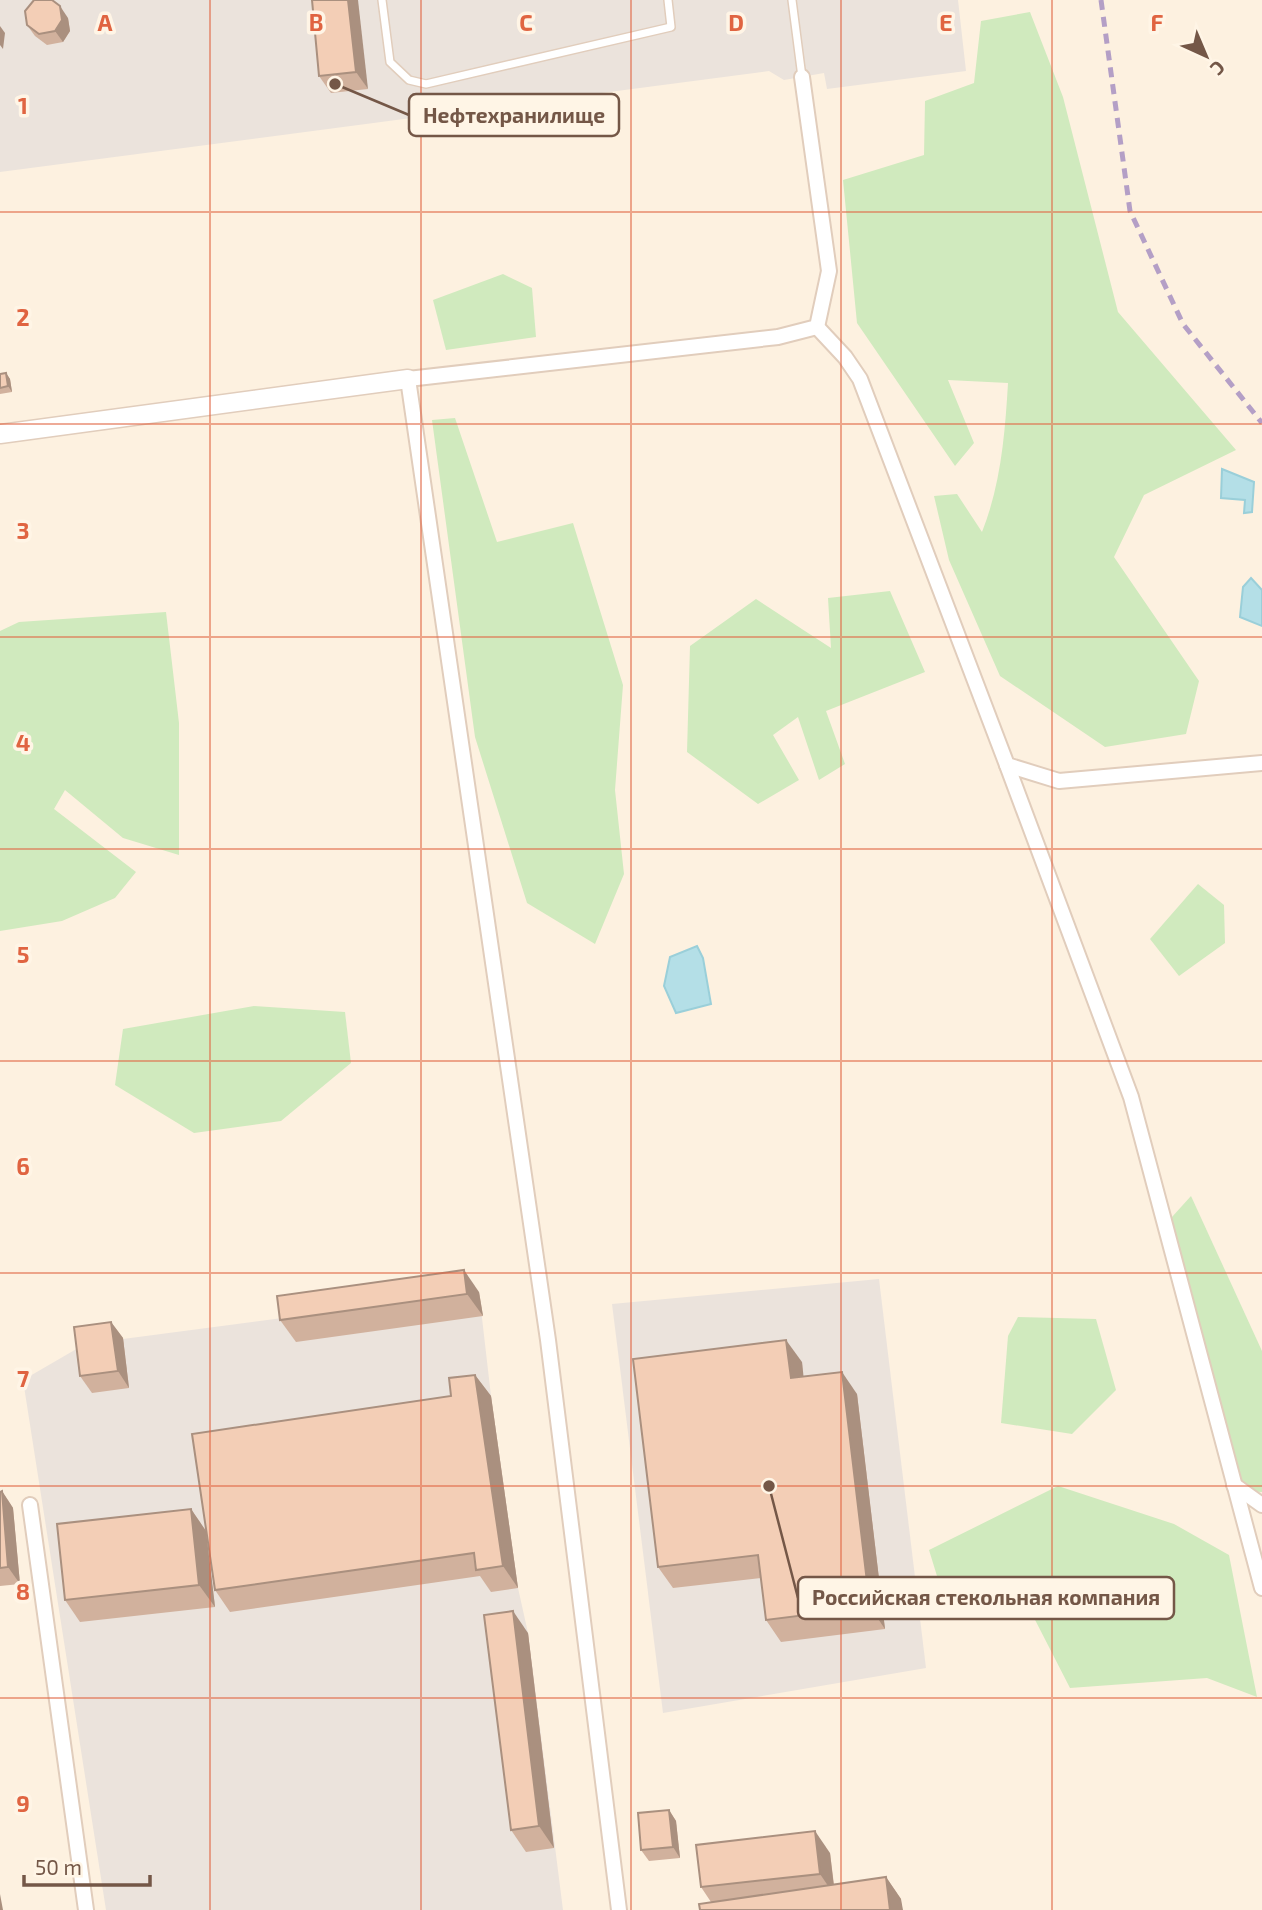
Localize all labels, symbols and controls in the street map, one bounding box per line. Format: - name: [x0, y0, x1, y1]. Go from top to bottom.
- text: A: [97, 8, 113, 36]
- text: B: [309, 8, 323, 36]
- text: C: [519, 8, 533, 36]
- text: D: [728, 8, 744, 36]
- text: E: [939, 8, 953, 36]
- text: F: [1151, 8, 1164, 36]
- north arrow: [1171, 21, 1241, 91]
- text: С: [1206, 56, 1230, 81]
- text: 1: [18, 91, 28, 119]
- callout: Нефтехранилище: [409, 94, 619, 136]
- text: Нефтехранилище: [423, 102, 605, 127]
- text: 2: [16, 303, 30, 331]
- text: 3: [16, 516, 30, 544]
- text: 4: [16, 728, 30, 756]
- text: 5: [17, 940, 29, 968]
- text: 6: [16, 1152, 30, 1180]
- text: 7: [17, 1364, 29, 1392]
- text: 8: [16, 1577, 30, 1605]
- callout: Российская стекольная компания: [798, 1577, 1174, 1619]
- text: Российская стекольная компания: [812, 1584, 1160, 1609]
- text: 9: [16, 1789, 30, 1817]
- scale bar: [24, 1843, 150, 1887]
- text: 50 m: [35, 1854, 82, 1879]

